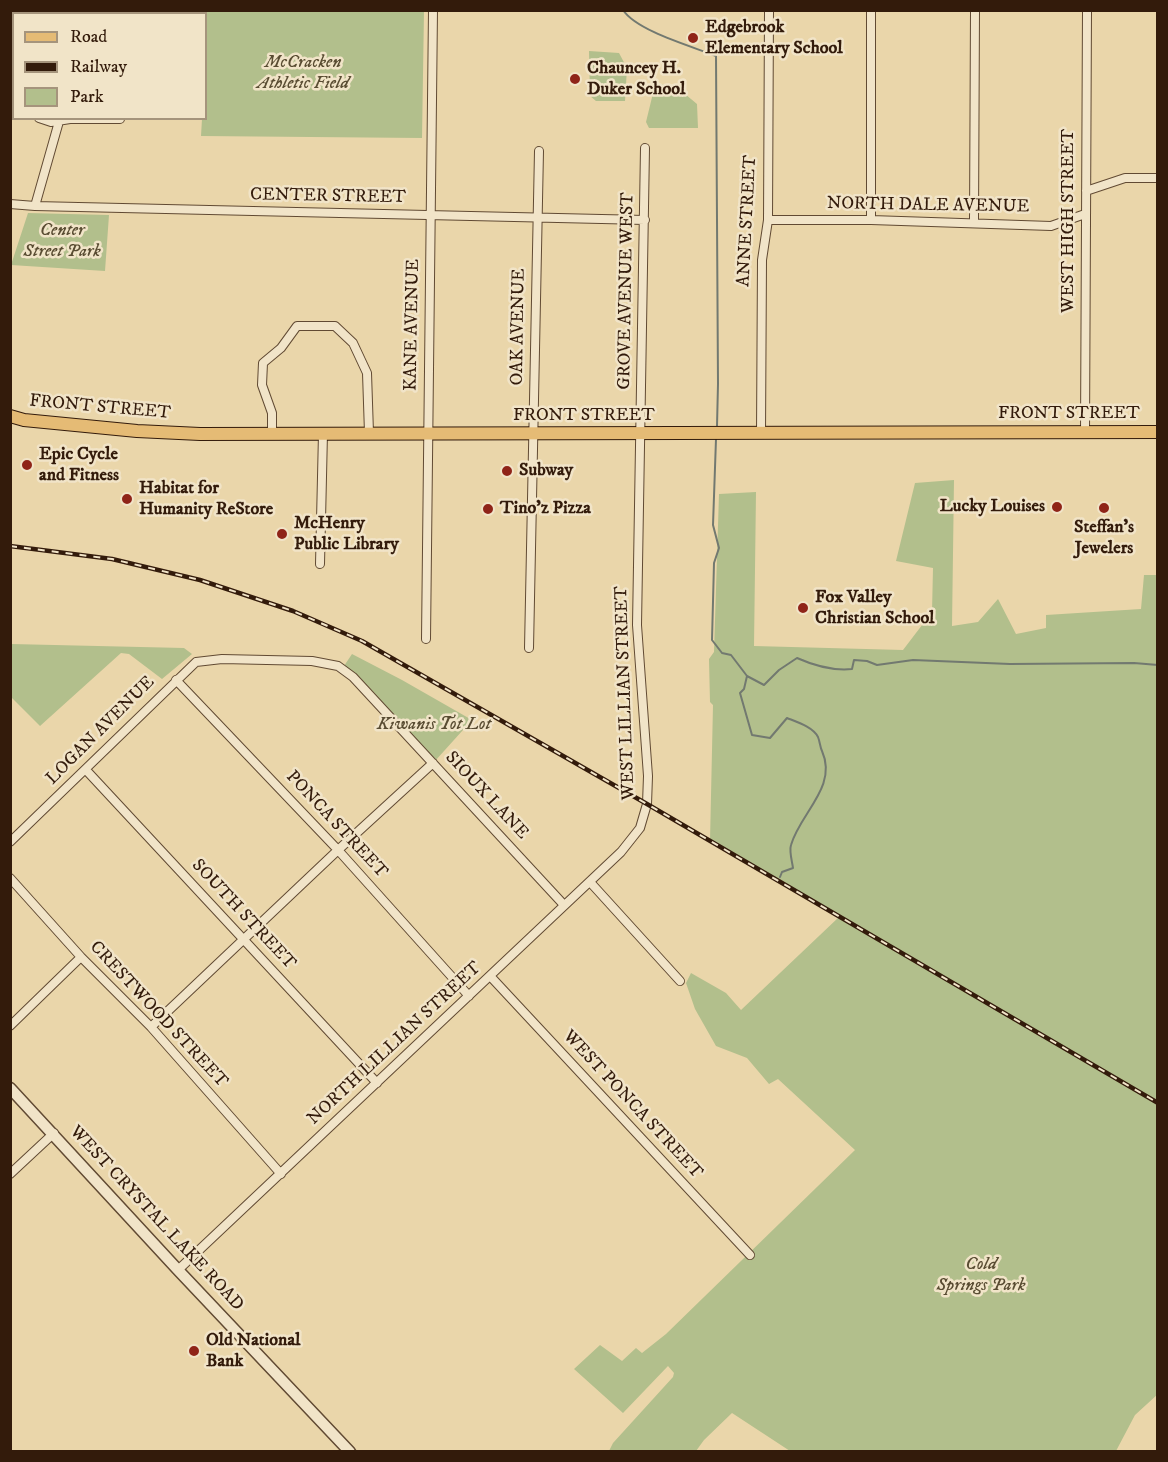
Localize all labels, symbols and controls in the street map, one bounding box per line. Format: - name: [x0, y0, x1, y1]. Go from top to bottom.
- legend: [12, 12, 207, 120]
- place label: Edgebrook Elementary School: [705, 17, 843, 60]
- text: Road: [70, 26, 107, 48]
- marker: Edgebrook Elementary School: [686, 31, 700, 45]
- park label: McCracken Athletic Field: [257, 52, 349, 94]
- text: Railway: [70, 56, 127, 78]
- place label: Chauncey H. Duker School: [587, 58, 685, 100]
- marker: Chauncey H. Duker School: [568, 72, 582, 86]
- text: Park: [70, 86, 104, 108]
- street label: WEST HIGH STREET: [1058, 129, 1080, 313]
- street label: ANNE STREET: [734, 155, 762, 287]
- street label: CENTER STREET: [250, 185, 406, 209]
- street label: GROVE AVENUE WEST: [614, 192, 640, 390]
- street label: NORTH DALE AVENUE: [827, 193, 1029, 219]
- park label: Center Street Park: [23, 220, 101, 262]
- street label: KANE AVENUE: [401, 259, 425, 391]
- street label: OAK AVENUE: [507, 268, 531, 386]
- street label: FRONT STREET: [28, 391, 172, 425]
- street label: FRONT STREET: [998, 403, 1140, 425]
- street label: FRONT STREET: [513, 405, 655, 427]
- place label: Epic Cycle and Fitness: [39, 444, 119, 486]
- marker: Epic Cycle and Fitness: [20, 458, 34, 472]
- place label: Subway: [519, 460, 573, 482]
- marker: Subway: [500, 464, 514, 478]
- place label: Habitat for Humanity ReStore: [139, 478, 273, 520]
- marker: Habitat for Humanity ReStore: [120, 492, 134, 506]
- place label: Lucky Louises: [940, 496, 1045, 518]
- place label: Tino'z Pizza: [500, 498, 591, 520]
- marker: Lucky Louises: [1050, 500, 1064, 514]
- marker: Steffan's Jewelers: [1097, 501, 1111, 515]
- marker: Tino'z Pizza: [481, 502, 495, 516]
- place label: McHenry Public Library: [294, 513, 399, 556]
- place label: Steffan's Jewelers: [1074, 517, 1134, 560]
- marker: McHenry Public Library: [275, 527, 289, 541]
- street label: WEST LILLIAN STREET: [611, 586, 641, 800]
- place label: Fox Valley Christian School: [815, 587, 934, 630]
- marker: Fox Valley Christian School: [796, 601, 810, 615]
- street label: LOGAN AVENUE: [42, 672, 160, 790]
- park label: Kiwanis Tot Lot: [377, 714, 491, 736]
- street label: SIOUX LANE: [440, 748, 532, 844]
- street label: PONCA STREET: [281, 767, 391, 883]
- street label: SOUTH STREET: [186, 855, 300, 975]
- street label: CRESTWOOD STREET: [84, 937, 232, 1093]
- street label: NORTH LILLIAN STREET: [304, 958, 486, 1130]
- street label: WEST PONCA STREET: [558, 1026, 706, 1184]
- street label: WEST CRYSTAL LAKE ROAD: [64, 1122, 248, 1316]
- park label: Cold Springs Park: [937, 1254, 1025, 1296]
- place label: Old National Bank: [206, 1330, 300, 1372]
- marker: Old National Bank: [187, 1344, 201, 1358]

